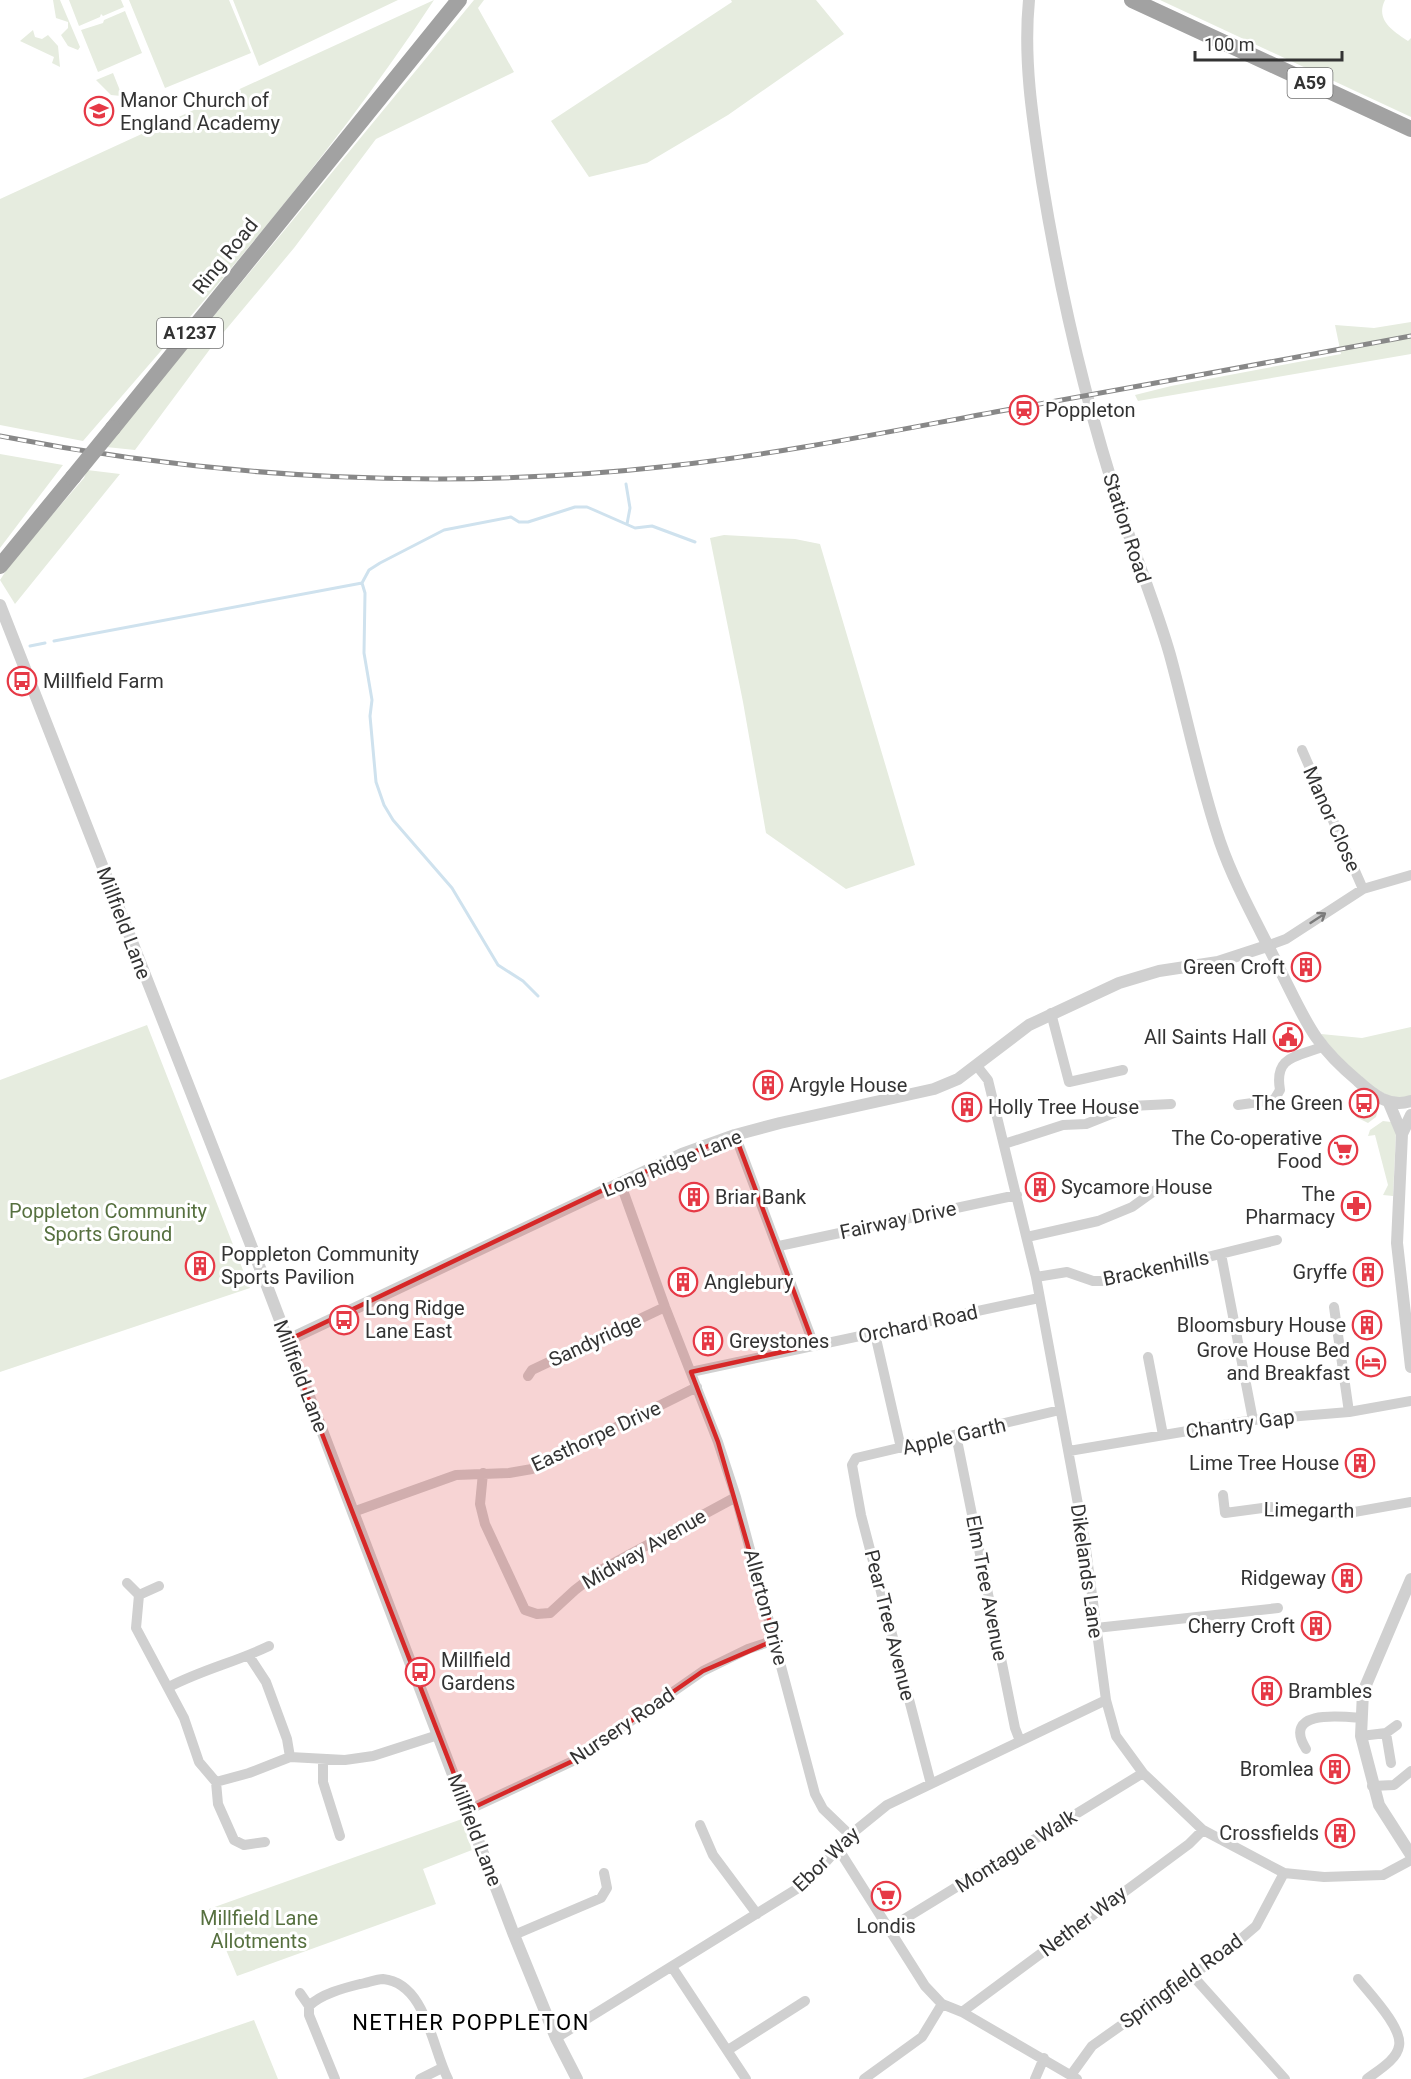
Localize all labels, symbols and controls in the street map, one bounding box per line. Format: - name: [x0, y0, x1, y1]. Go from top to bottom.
- scale bar: [1195, 24, 1342, 62]
- text: 100 m: [1204, 34, 1255, 55]
- road number: A59: [1288, 68, 1332, 98]
- place label: Manor Church of England Academy: [120, 88, 280, 135]
- school or university icon: Manor Church of England Academy: [83, 95, 115, 127]
- street label: Ring Road: [187, 213, 263, 299]
- road number: A1237: [157, 318, 223, 348]
- station icon: Poppleton: [1008, 394, 1040, 426]
- place label: Poppleton: [1045, 398, 1136, 422]
- street label: Station Road: [1098, 470, 1156, 586]
- bus stop icon: Millfield Farm: [6, 665, 38, 697]
- place label: Millfield Farm: [43, 669, 164, 693]
- street label: Manor Close: [1298, 763, 1366, 875]
- street label: Millfield Lane: [92, 864, 156, 982]
- one-way arrow: [1309, 912, 1326, 924]
- building icon: Green Croft: [1290, 951, 1322, 983]
- place label: Green Croft: [1183, 955, 1285, 979]
- public building icon: All Saints Hall: [1272, 1021, 1304, 1053]
- place label: All Saints Hall: [1144, 1025, 1267, 1049]
- building icon: Argyle House: [752, 1069, 784, 1101]
- place label: Argyle House: [789, 1073, 907, 1097]
- bus stop icon: The Green: [1348, 1087, 1380, 1119]
- building icon: Holly Tree House: [951, 1091, 983, 1123]
- place label: The Green: [1252, 1091, 1343, 1115]
- place label: Holly Tree House: [988, 1095, 1139, 1119]
- street label: Long Ridge Lane: [599, 1124, 745, 1202]
- place label: The Co-operative Food: [1171, 1126, 1322, 1173]
- supermarket icon: The Co-operative Food: [1327, 1134, 1359, 1166]
- building icon: Sycamore House: [1024, 1171, 1056, 1203]
- place label: Sycamore House: [1061, 1175, 1212, 1199]
- building icon: Briar Bank: [678, 1181, 710, 1213]
- place label: The Pharmacy: [1245, 1182, 1336, 1229]
- place label: Briar Bank: [715, 1185, 807, 1209]
- pharmacy icon: The Pharmacy: [1340, 1190, 1372, 1222]
- street label: Fairway Drive: [838, 1196, 958, 1244]
- park label: Poppleton Community Sports Ground: [9, 1199, 208, 1246]
- place label: Poppleton Community Sports Pavilion: [221, 1242, 420, 1289]
- street label: Brackenhills: [1101, 1245, 1211, 1291]
- building icon: Poppleton Community Sports Pavilion: [184, 1250, 216, 1282]
- building icon: Gryffe: [1352, 1256, 1384, 1288]
- place label: Gryffe: [1293, 1260, 1347, 1284]
- building icon: Anglebury: [667, 1266, 699, 1298]
- place label: Anglebury: [704, 1270, 794, 1294]
- place label: Long Ridge Lane East: [365, 1296, 465, 1343]
- street label: Orchard Road: [856, 1300, 980, 1348]
- bus stop icon: Long Ridge Lane East: [328, 1304, 360, 1336]
- street label: Sandyridge: [545, 1308, 645, 1372]
- building icon: Bloomsbury House: [1351, 1309, 1383, 1341]
- place label: Bloomsbury House: [1177, 1313, 1346, 1337]
- street label: Millfield Lane: [269, 1317, 333, 1435]
- building icon: Greystones: [692, 1325, 724, 1357]
- place label: Greystones: [729, 1329, 829, 1353]
- place label: Grove House Bed and Breakfast: [1196, 1338, 1350, 1385]
- hotel icon: Grove House Bed and Breakfast: [1355, 1346, 1387, 1378]
- street label: Easthorpe Drive: [527, 1396, 665, 1476]
- street label: Chantry Gap: [1184, 1404, 1296, 1444]
- street label: Apple Garth: [900, 1412, 1008, 1460]
- building icon: Lime Tree House: [1344, 1447, 1376, 1479]
- place label: Lime Tree House: [1189, 1451, 1339, 1475]
- street label: Limegarth: [1263, 1497, 1355, 1523]
- street label: Dikelands Lane: [1066, 1502, 1108, 1640]
- street label: Midway Avenue: [578, 1504, 710, 1594]
- street label: Elm Tree Avenue: [961, 1513, 1013, 1663]
- street label: Allerton Drive: [739, 1546, 793, 1668]
- street label: Pear Tree Avenue: [860, 1547, 920, 1703]
- building icon: Ridgeway: [1331, 1562, 1363, 1594]
- place label: Ridgeway: [1240, 1566, 1327, 1590]
- building icon: Cherry Croft: [1300, 1610, 1332, 1642]
- place label: Cherry Croft: [1188, 1614, 1295, 1638]
- place label: Millfield Gardens: [441, 1648, 515, 1695]
- bus stop icon: Millfield Gardens: [404, 1656, 436, 1688]
- building icon: Brambles: [1251, 1675, 1283, 1707]
- place label: Brambles: [1288, 1679, 1372, 1703]
- street label: Nursery Road: [565, 1682, 679, 1770]
- building icon: Bromlea: [1319, 1753, 1351, 1785]
- place label: Bromlea: [1240, 1757, 1314, 1781]
- street label: Millfield Lane: [443, 1771, 507, 1889]
- street label: Montague Walk: [951, 1804, 1082, 1898]
- building icon: Crossfields: [1324, 1817, 1356, 1849]
- street label: Ebor Way: [788, 1821, 865, 1897]
- place label: Crossfields: [1219, 1821, 1319, 1845]
- supermarket icon: Londis: [870, 1880, 902, 1912]
- street label: Nether Way: [1035, 1880, 1132, 1961]
- park label: Millfield Lane Allotments: [200, 1906, 318, 1953]
- place label: Londis: [856, 1914, 916, 1938]
- street label: Springfield Road: [1115, 1928, 1247, 2034]
- district label: NETHER POPPLETON: [352, 2010, 590, 2035]

